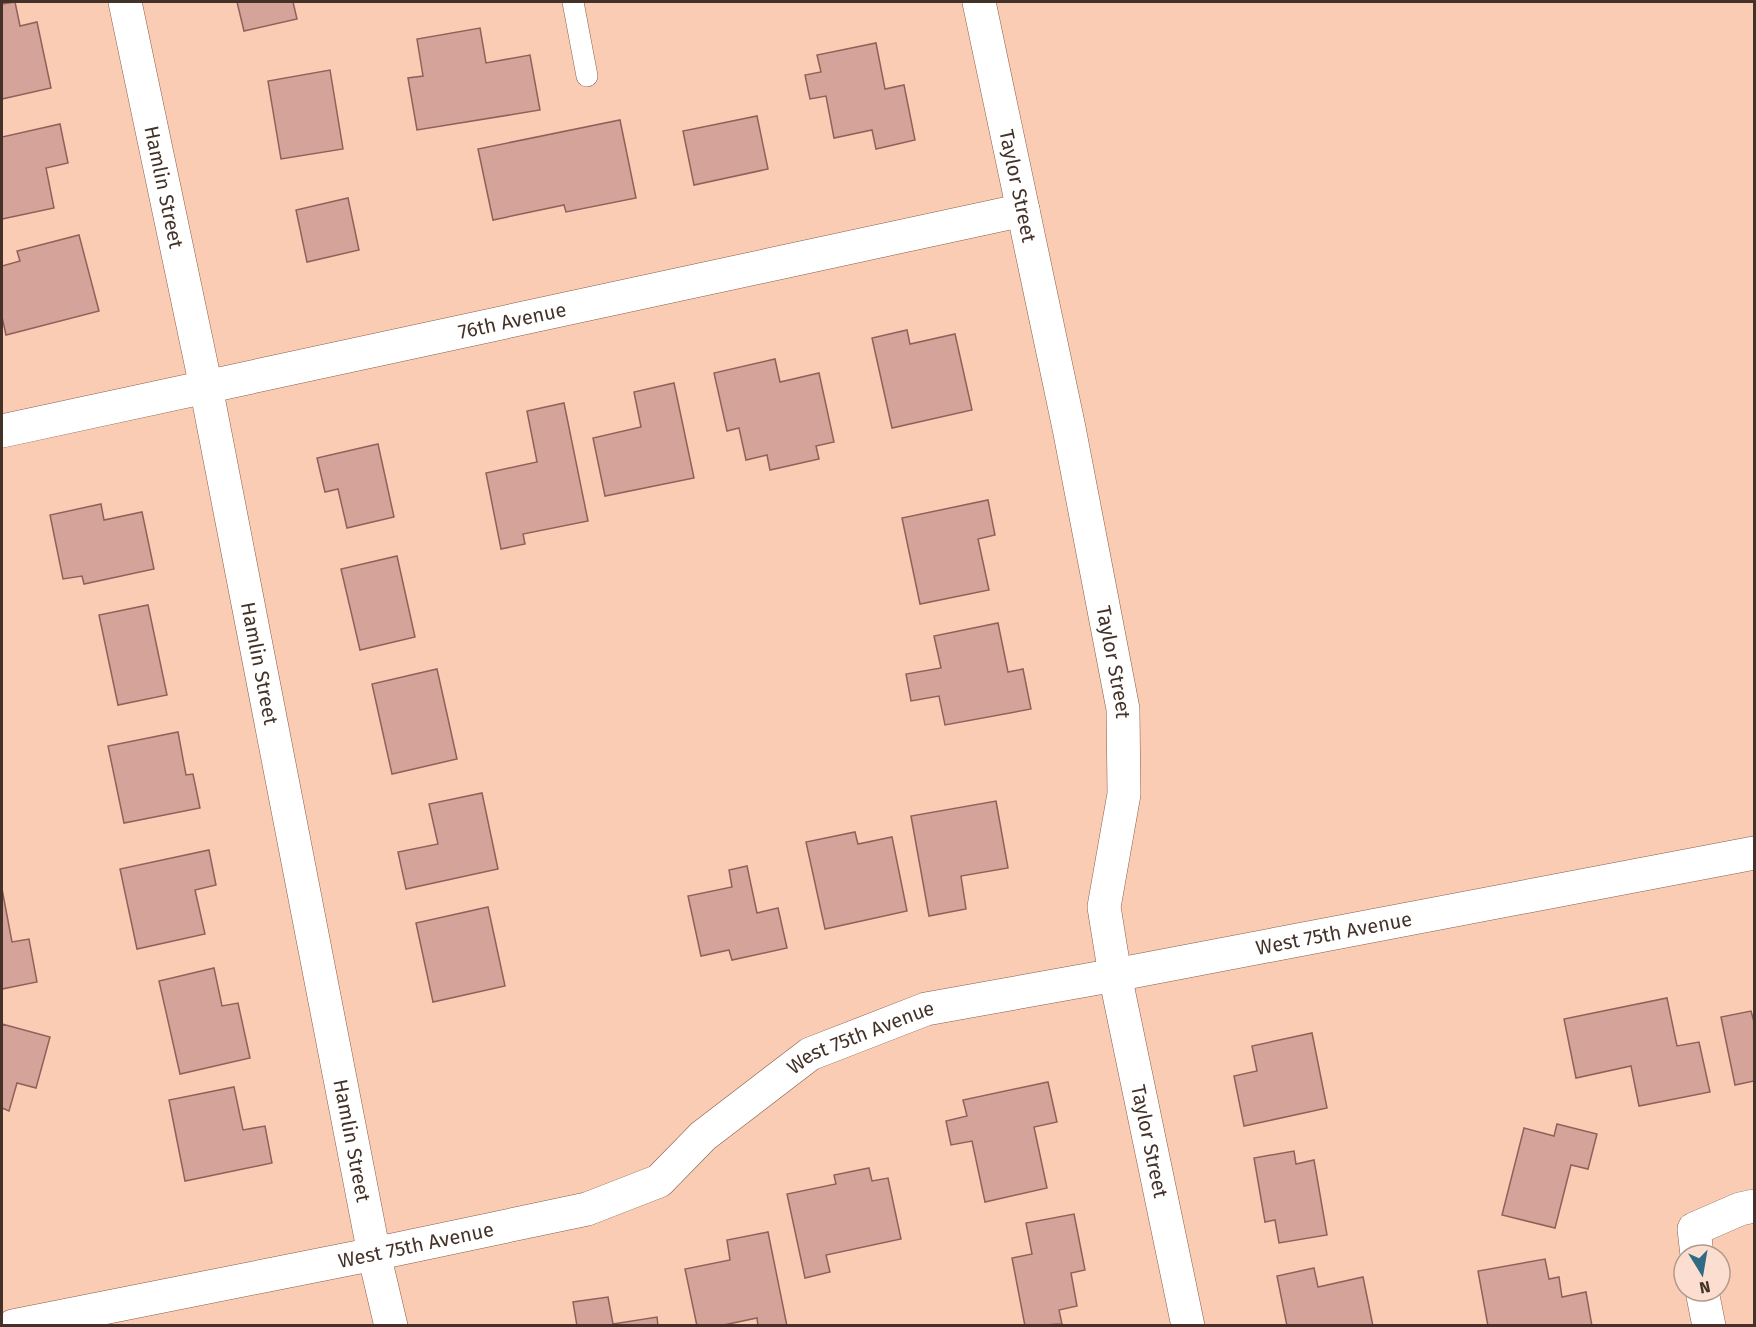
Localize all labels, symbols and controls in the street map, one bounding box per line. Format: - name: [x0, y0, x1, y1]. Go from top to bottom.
- street label: Hamlin Street: [139, 124, 189, 251]
- street label: Taylor Street: [994, 127, 1042, 245]
- street label: 76th Avenue: [456, 297, 568, 344]
- street label: Hamlin Street: [236, 600, 283, 728]
- street label: Taylor Street: [1091, 604, 1135, 720]
- street label: West 75th Avenue: [1254, 907, 1414, 960]
- street label: West 75th Avenue: [782, 996, 936, 1079]
- street label: Hamlin Street: [328, 1077, 376, 1205]
- street label: Taylor Street: [1126, 1083, 1173, 1201]
- street label: West 75th Avenue: [336, 1217, 496, 1273]
- north arrow: [1672, 1243, 1732, 1303]
- text: N: [1698, 1277, 1712, 1298]

